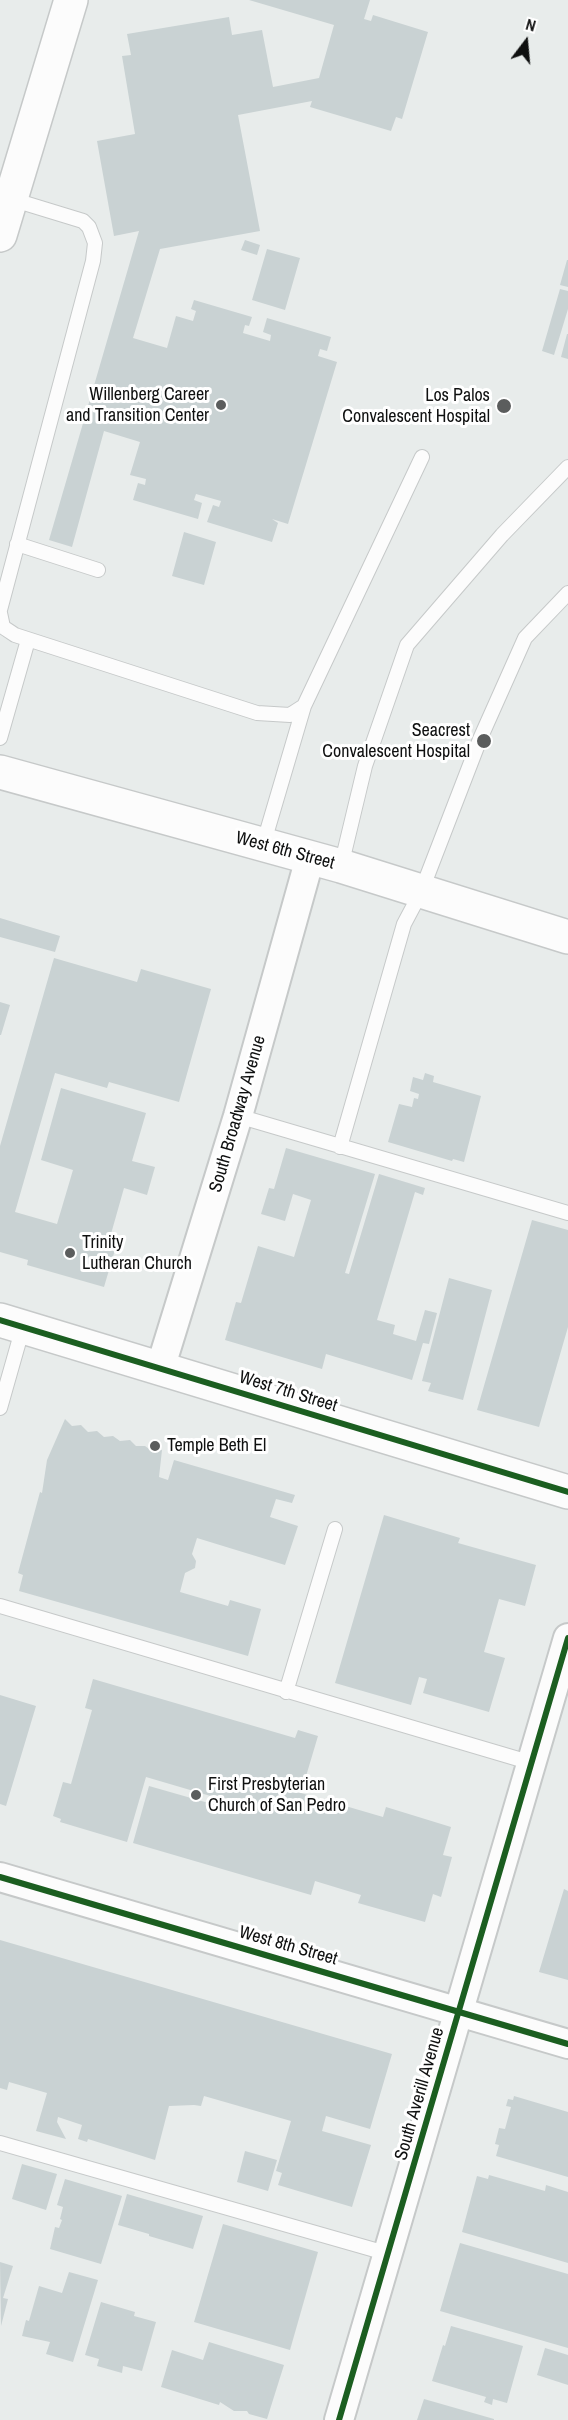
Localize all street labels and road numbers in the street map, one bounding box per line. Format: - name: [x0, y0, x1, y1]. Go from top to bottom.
- street label: West 6th Street: [233, 827, 337, 875]
- street label: South Broadway Avenue: [205, 1033, 271, 1195]
- street label: West 7th Street: [236, 1367, 340, 1417]
- street label: West 8th Street: [236, 1922, 340, 1970]
- street label: South Averill Avenue: [391, 2025, 449, 2163]

